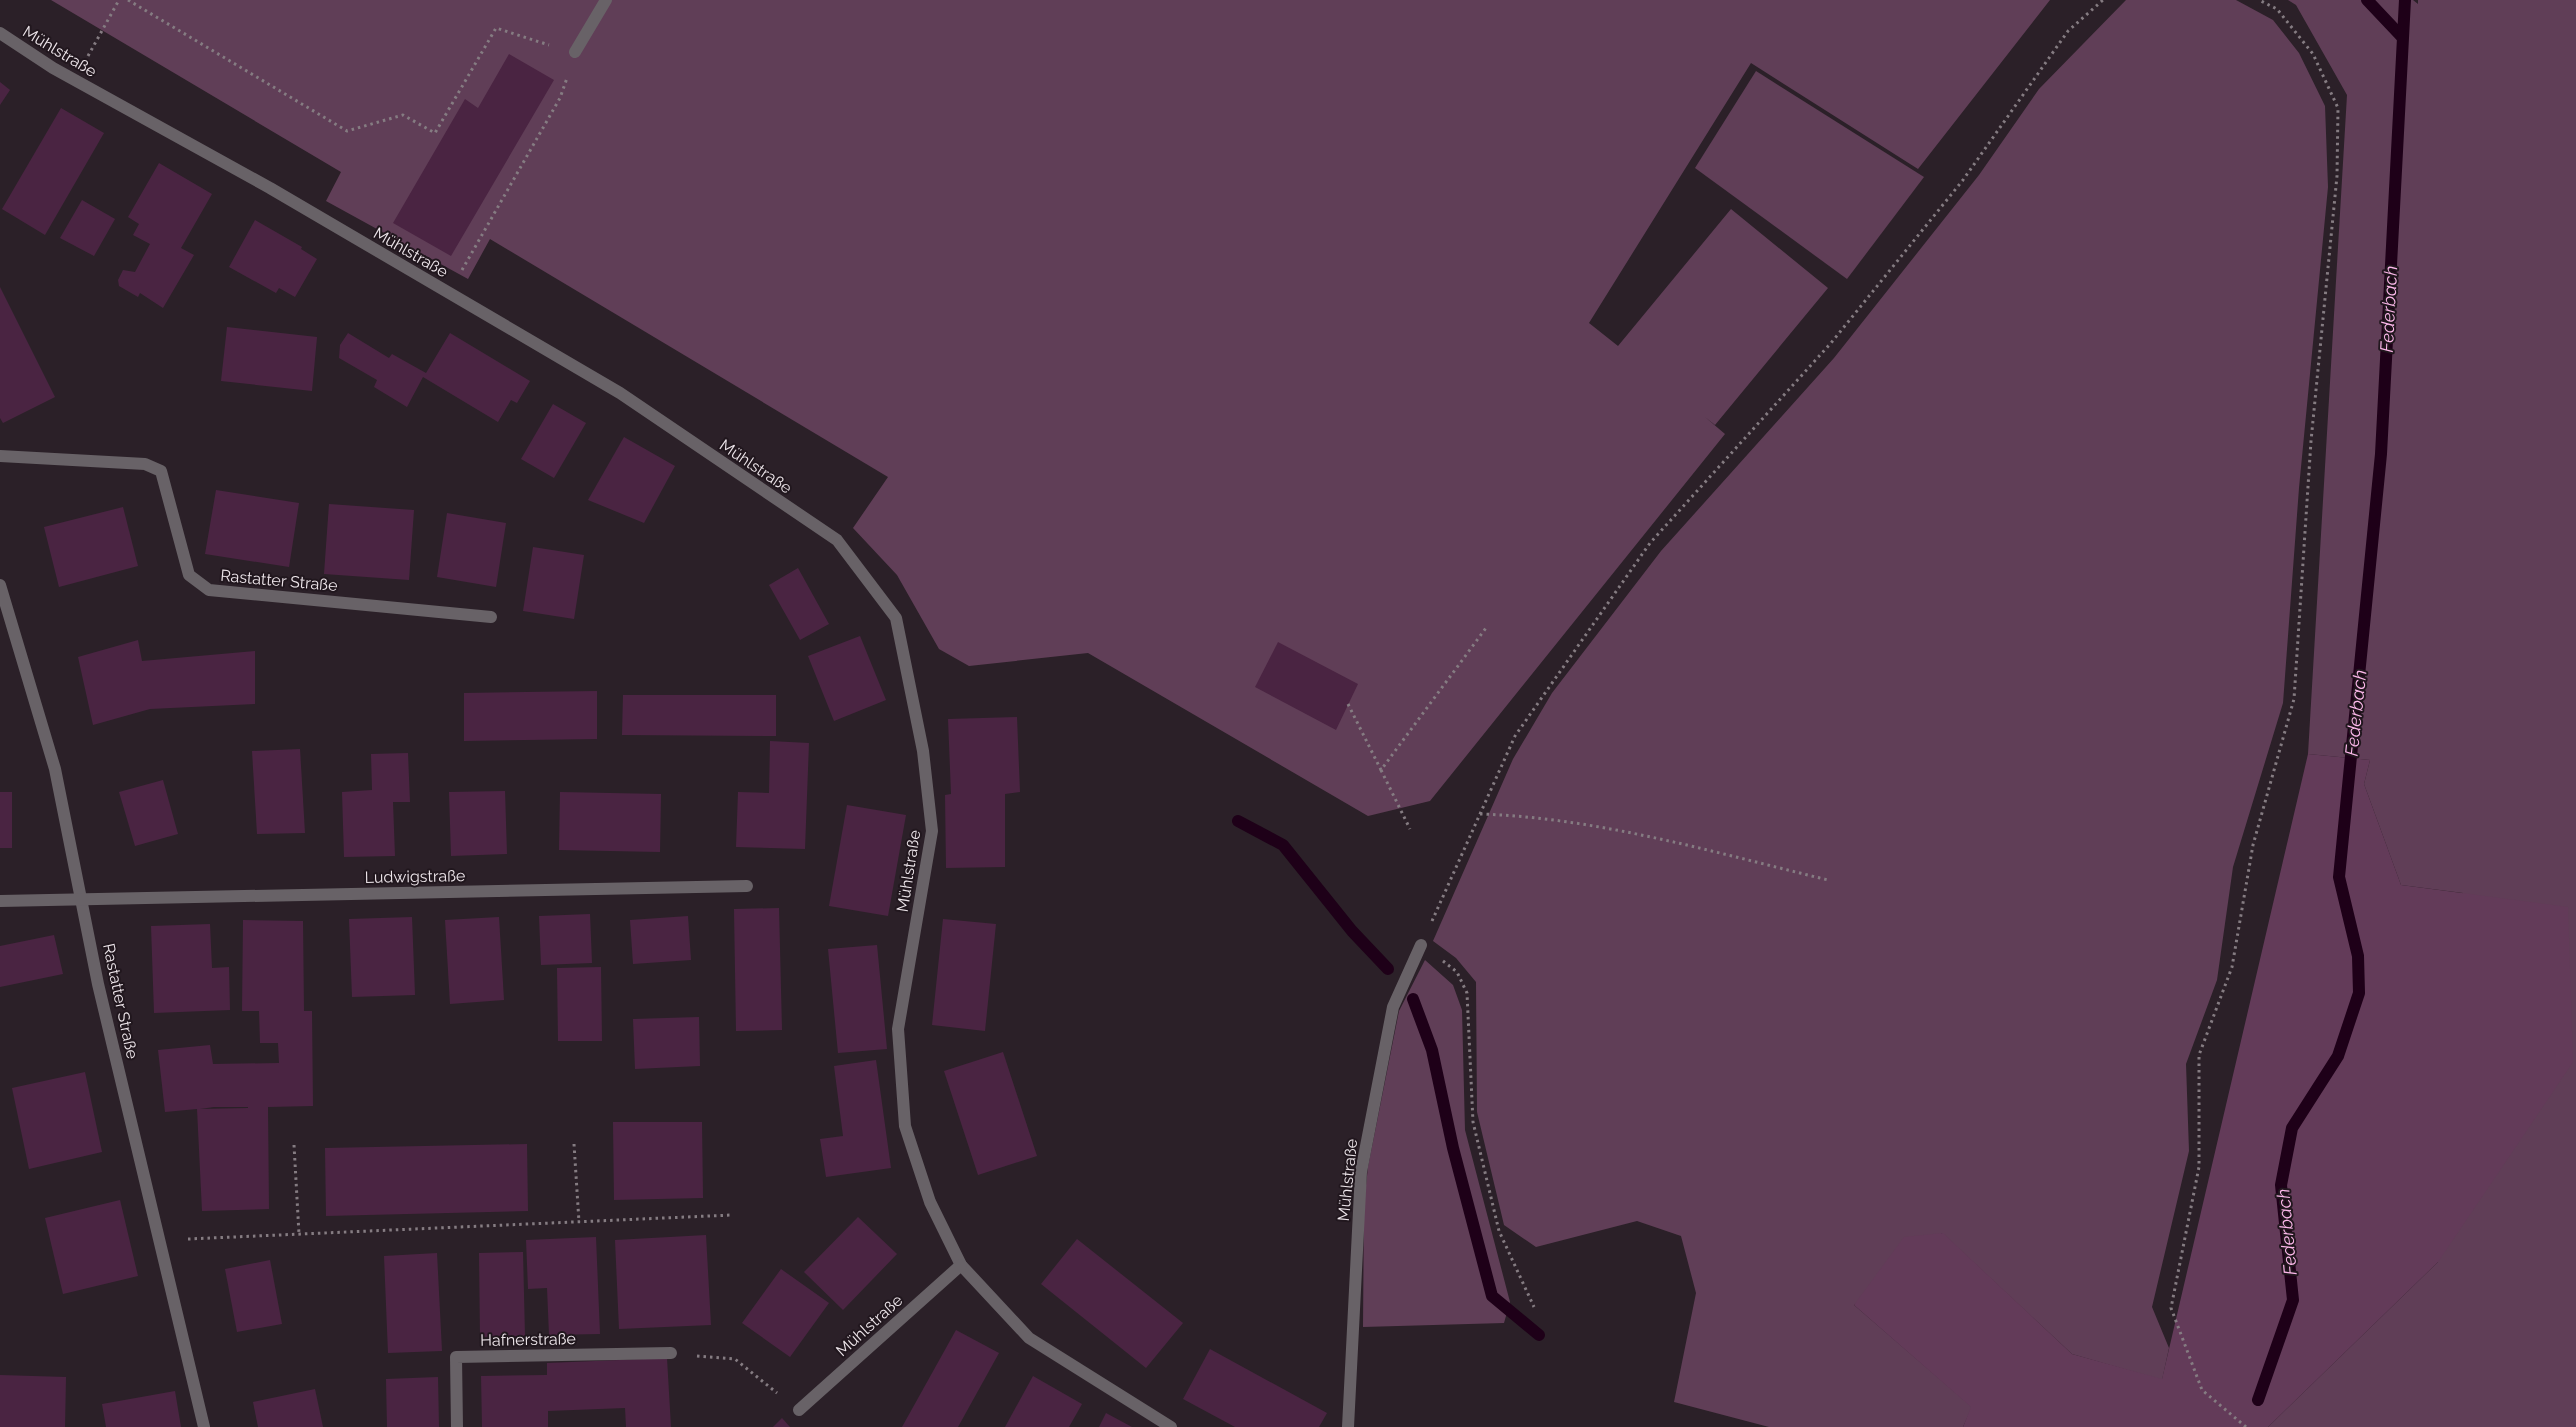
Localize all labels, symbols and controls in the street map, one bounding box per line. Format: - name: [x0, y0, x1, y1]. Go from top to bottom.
- street label: Mühlstraße: [19, 22, 100, 81]
- street label: Mühlstraße: [370, 223, 451, 281]
- water label: Federbach: [2376, 265, 2401, 353]
- street label: Mühlstraße: [716, 435, 795, 497]
- street label: Rastatter Straße: [220, 566, 338, 595]
- water label: Federbach: [2341, 669, 2370, 757]
- street label: Mühlstraße: [893, 829, 924, 913]
- street label: Ludwigstraße: [364, 866, 466, 887]
- street label: Rastatter Straße: [99, 942, 142, 1061]
- street label: Mühlstraße: [1334, 1138, 1361, 1222]
- water label: Federbach: [2272, 1188, 2301, 1276]
- street label: Mühlstraße: [832, 1291, 906, 1360]
- street label: Hafnerstraße: [480, 1329, 576, 1350]

